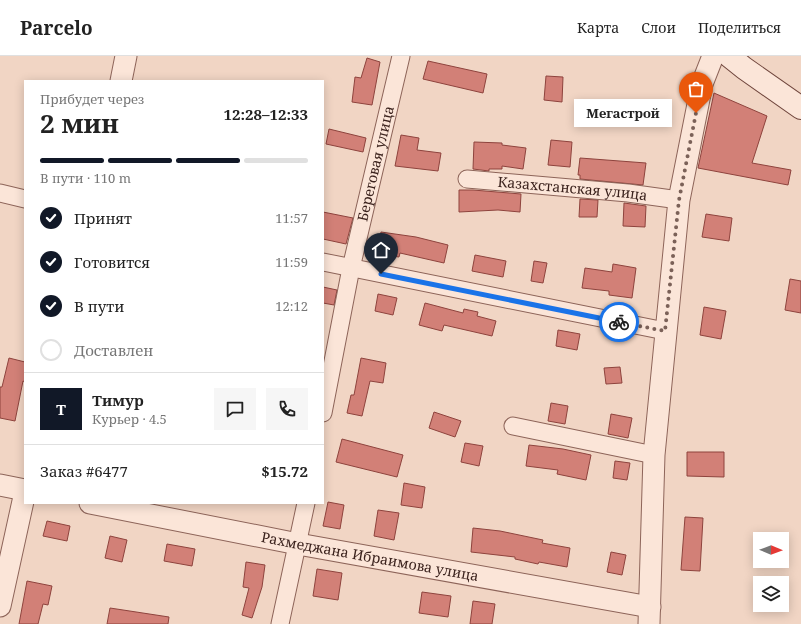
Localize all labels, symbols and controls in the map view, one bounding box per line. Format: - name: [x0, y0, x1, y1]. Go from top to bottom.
- text: Parcelo: [20, 15, 93, 41]
- text: Карта: [577, 18, 619, 37]
- text: Слои: [641, 18, 676, 37]
- text: Поделиться: [698, 18, 781, 37]
- pin: [679, 72, 713, 113]
- icon: bag: [685, 78, 707, 100]
- text: Прибудет через: [40, 90, 144, 108]
- callout: Мегастрой: [574, 99, 672, 127]
- text: 12:28–12:33: [224, 104, 308, 124]
- street label: Береговая улица: [352, 104, 398, 223]
- text: Мегастрой: [586, 104, 660, 122]
- text: 2 мин: [40, 105, 119, 141]
- text: В пути · 110 m: [40, 169, 131, 187]
- street label: Казахстанская улица: [497, 172, 649, 205]
- icon: check: [40, 207, 62, 229]
- text: Принят: [74, 208, 132, 228]
- text: 11:57: [275, 209, 308, 227]
- pin: [364, 233, 398, 274]
- icon: home: [370, 239, 392, 261]
- icon: check: [40, 251, 62, 273]
- text: Готовится: [74, 252, 150, 272]
- text: 11:59: [275, 253, 308, 271]
- icon: check: [40, 295, 62, 317]
- text: В пути: [74, 296, 124, 316]
- text: 12:12: [275, 297, 308, 315]
- courier: [599, 302, 639, 342]
- icon: bike: [608, 311, 630, 333]
- text: Доставлен: [74, 340, 153, 360]
- button: chat: [214, 388, 256, 430]
- button: phone: [266, 388, 308, 430]
- text: Тимур: [92, 390, 144, 410]
- text: Т: [56, 399, 66, 419]
- text: Курьер · 4.5: [92, 410, 167, 428]
- text: Заказ #6477: [40, 461, 128, 481]
- text: $15.72: [261, 461, 308, 481]
- street label: Рахмеджана Ибраимова улица: [260, 527, 480, 585]
- north arrow: [753, 532, 789, 568]
- map controls: [753, 532, 789, 612]
- button: layers: [753, 576, 789, 612]

